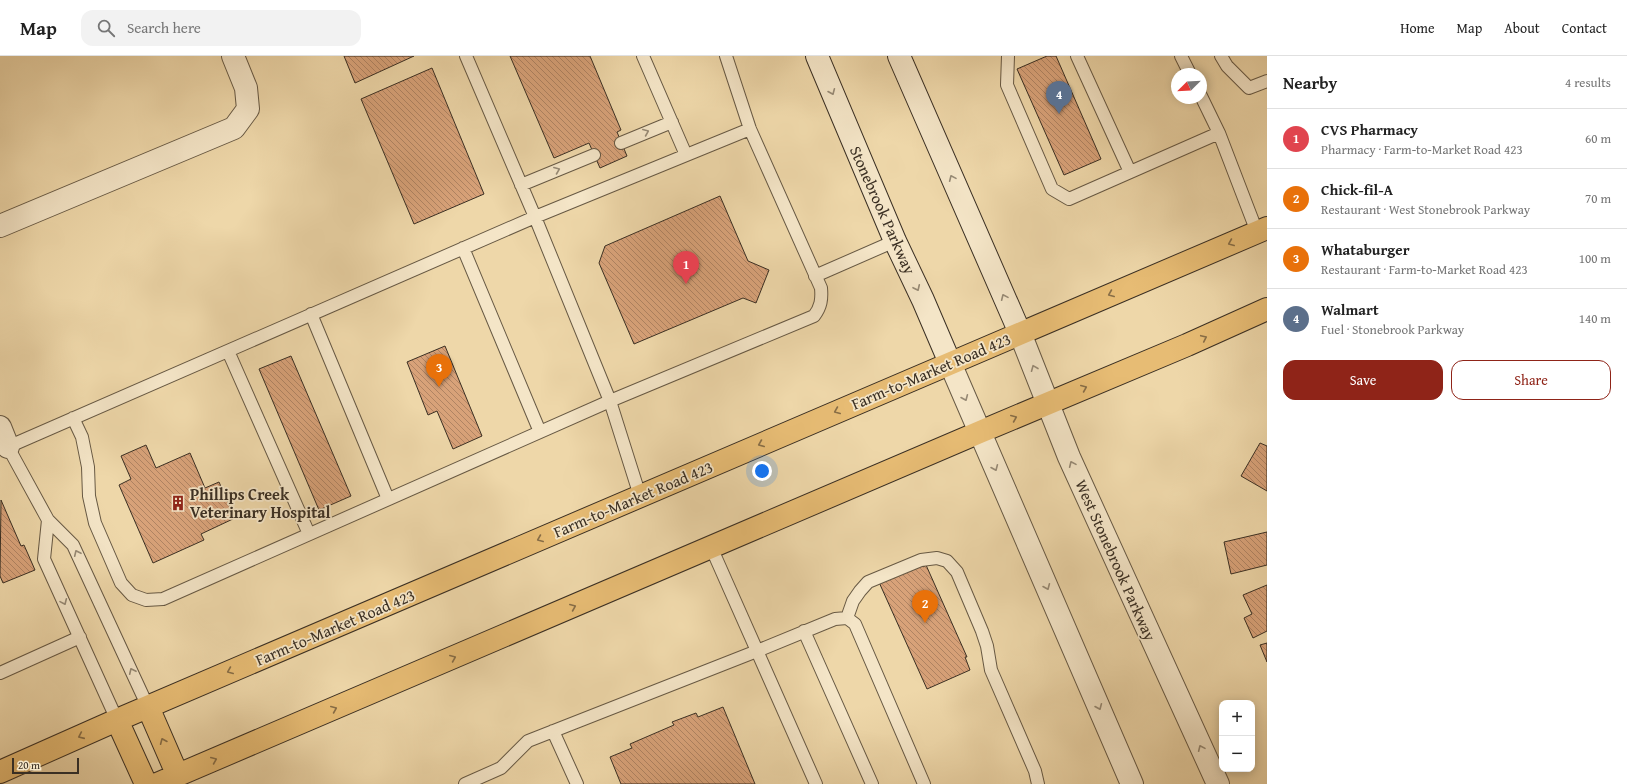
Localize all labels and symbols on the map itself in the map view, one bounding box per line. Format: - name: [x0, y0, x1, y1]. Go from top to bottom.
- north arrow: [1171, 68, 1207, 104]
- pin: 4: [1046, 81, 1072, 114]
- one-way arrow: [827, 87, 835, 95]
- one-way arrow: [643, 129, 650, 137]
- street label: Stonebrook Parkway: [844, 142, 922, 278]
- one-way arrow: [553, 167, 561, 175]
- one-way arrow: [949, 175, 957, 183]
- one-way arrow: [1228, 238, 1236, 246]
- pin: 1: [673, 251, 699, 284]
- one-way arrow: [912, 284, 920, 291]
- one-way arrow: [1108, 289, 1115, 297]
- one-way arrow: [1001, 294, 1009, 302]
- street label: Farm-to-Market Road 423: [848, 327, 1014, 415]
- one-way arrow: [1199, 335, 1207, 343]
- pin: 3: [426, 354, 452, 387]
- one-way arrow: [1030, 365, 1038, 372]
- one-way arrow: [1080, 385, 1087, 393]
- one-way arrow: [960, 393, 968, 401]
- one-way arrow: [833, 407, 840, 415]
- one-way arrow: [1010, 414, 1017, 422]
- one-way arrow: [757, 439, 765, 447]
- street label: Farm-to-Market Road 423: [550, 455, 716, 543]
- your location: [752, 461, 772, 481]
- one-way arrow: [1069, 461, 1077, 469]
- one-way arrow: [990, 464, 998, 471]
- street label: West Stonebrook Parkway: [1070, 476, 1162, 645]
- place label: Phillips Creek Veterinary Hospital: [190, 482, 330, 524]
- building icon: Phillips Creek Veterinary Hospital: [169, 494, 187, 512]
- one-way arrow: [537, 534, 544, 542]
- one-way arrow: [74, 550, 82, 558]
- street label: Farm-to-Market Road 423: [252, 583, 418, 671]
- one-way arrow: [1042, 583, 1050, 591]
- pin: 2: [912, 590, 938, 623]
- one-way arrow: [59, 597, 67, 605]
- one-way arrow: [569, 603, 576, 611]
- one-way arrow: [449, 655, 457, 663]
- one-way arrow: [227, 667, 234, 675]
- one-way arrow: [129, 668, 137, 676]
- one-way arrow: [1094, 703, 1102, 710]
- one-way arrow: [329, 706, 337, 714]
- one-way arrow: [78, 731, 85, 739]
- one-way arrow: [160, 738, 168, 745]
- one-way arrow: [1198, 745, 1206, 752]
- scale bar: [12, 756, 79, 775]
- one-way arrow: [211, 757, 218, 765]

